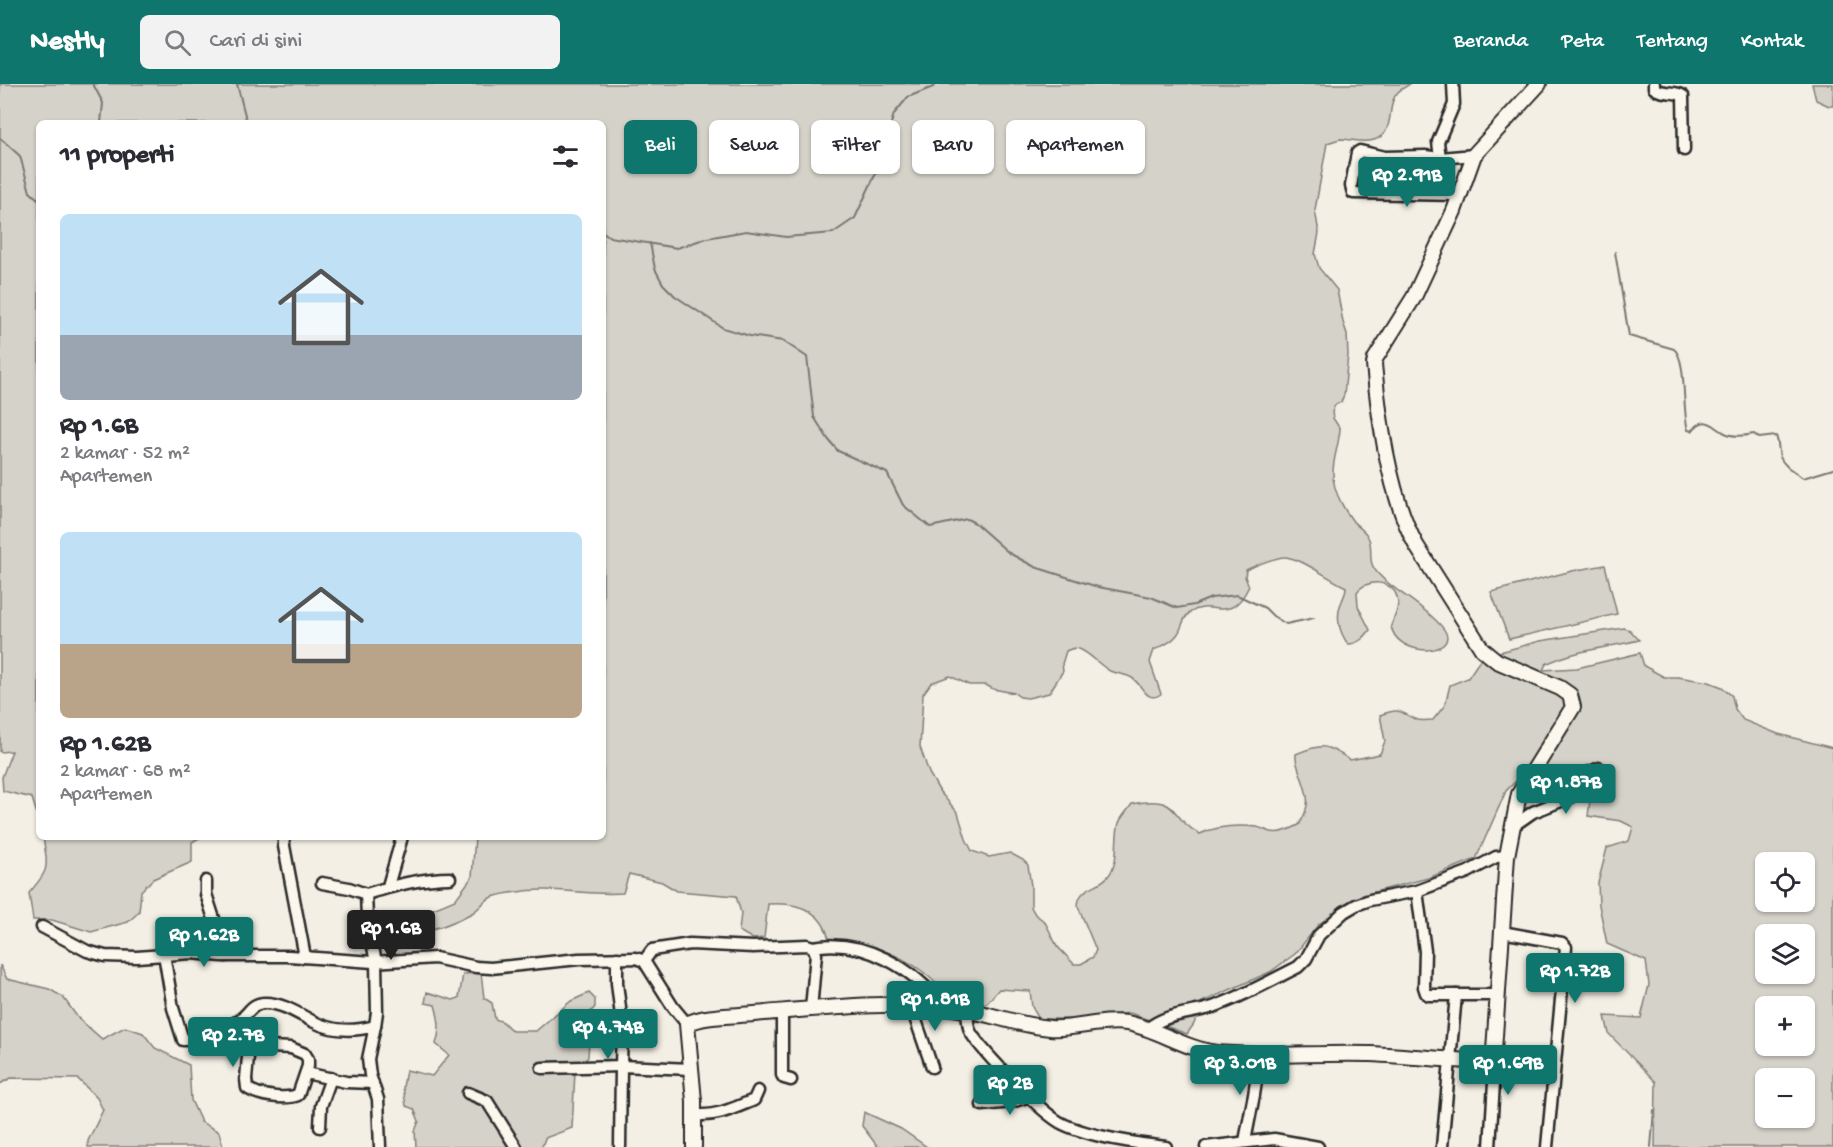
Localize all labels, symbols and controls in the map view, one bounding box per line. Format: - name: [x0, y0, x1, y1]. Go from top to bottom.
- search box: [140, 15, 560, 69]
- text: Nestly: [30, 26, 104, 59]
- icon: search: [161, 26, 194, 59]
- text: Cari di sini: [209, 29, 302, 55]
- text: Beranda: [1454, 30, 1528, 55]
- text: Peta: [1561, 30, 1604, 55]
- text: Tentang: [1637, 30, 1708, 55]
- text: Kontak: [1741, 30, 1803, 55]
- chip: Beli: [624, 120, 697, 174]
- chip: Sewa: [709, 120, 799, 174]
- chip: Filter: [811, 120, 900, 174]
- chip: Baru: [912, 120, 994, 174]
- chip: Apartemen: [1006, 120, 1145, 174]
- icon: filters: [549, 140, 582, 173]
- text: 11 properti: [60, 141, 174, 172]
- pin: Rp 2.91B: [1345, 157, 1469, 208]
- text: Rp 2.91B: [1372, 165, 1442, 188]
- icon: home: [267, 253, 375, 361]
- text: Rp 1.6B: [60, 412, 138, 443]
- text: 2 kamar · 52 m²: [60, 443, 190, 466]
- text: Apartemen: [60, 466, 152, 489]
- icon: home: [267, 571, 375, 679]
- text: Rp 1.62B: [60, 730, 150, 761]
- text: 2 kamar · 68 m²: [60, 761, 191, 784]
- pin: Rp 1.87B: [1504, 764, 1628, 815]
- text: Rp 1.87B: [1531, 772, 1602, 795]
- text: Apartemen: [60, 784, 152, 807]
- map controls: [1755, 852, 1815, 1128]
- button: locate: [1755, 852, 1815, 912]
- pin: Rp 1.6B: [336, 910, 446, 961]
- pin: Rp 1.62B: [142, 917, 266, 968]
- text: Rp 1.6B: [361, 918, 421, 941]
- button: layers: [1755, 924, 1815, 984]
- text: Rp 1.62B: [169, 925, 239, 948]
- pin: Rp 1.72B: [1513, 953, 1637, 1004]
- text: Rp 1.72B: [1540, 961, 1610, 984]
- pin: Rp 1.81B: [873, 981, 997, 1032]
- text: Rp 1.81B: [901, 989, 969, 1012]
- button: +: [1755, 996, 1815, 1056]
- pin: Rp 4.74B: [546, 1009, 670, 1060]
- pin: Rp 2.7B: [178, 1017, 288, 1068]
- text: Rp 4.74B: [573, 1017, 643, 1040]
- text: Rp 2.7B: [202, 1025, 264, 1048]
- pin: Rp 3.01B: [1178, 1045, 1302, 1096]
- pin: Rp 1.69B: [1446, 1045, 1570, 1096]
- text: Rp 3.01B: [1204, 1053, 1276, 1076]
- text: Rp 1.69B: [1473, 1053, 1543, 1076]
- pin: Rp 2B: [968, 1065, 1052, 1116]
- button: −: [1755, 1068, 1815, 1128]
- text: Rp 2B: [987, 1073, 1033, 1096]

